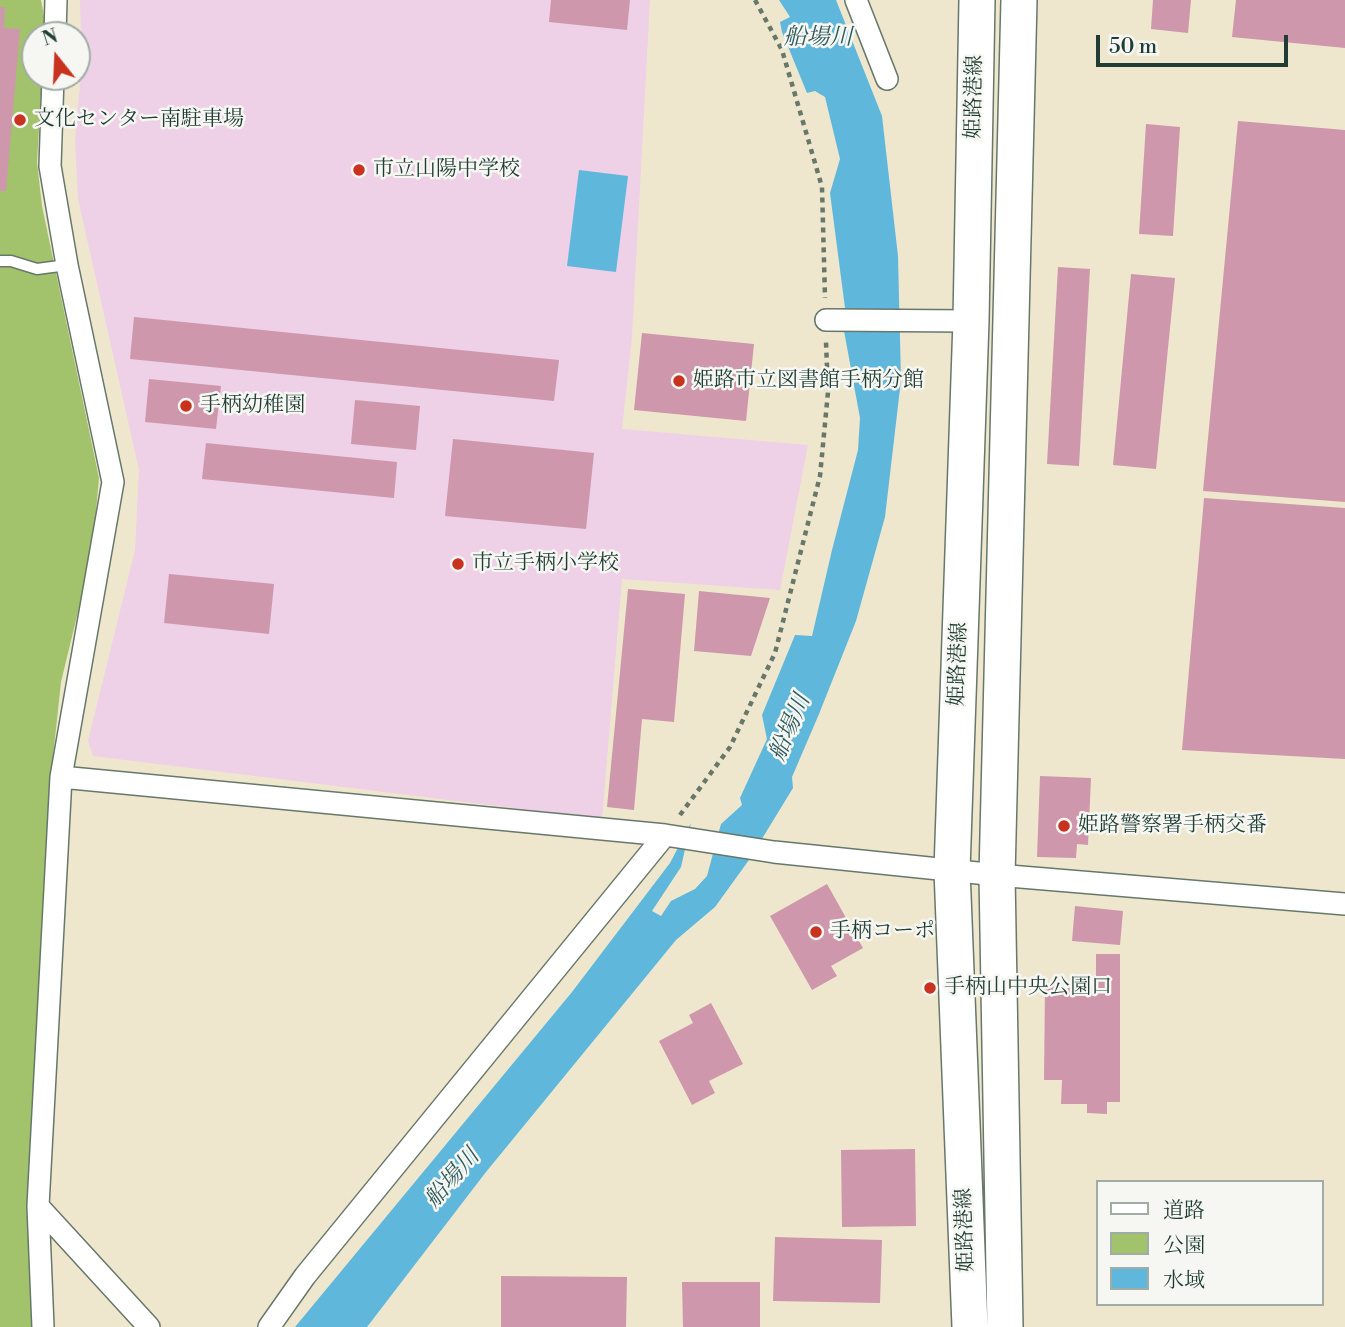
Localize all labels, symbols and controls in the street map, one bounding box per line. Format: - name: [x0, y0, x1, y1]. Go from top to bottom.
- north arrow: [21, 21, 91, 91]
- scale bar: [1100, 21, 1292, 65]
- text: N: [39, 24, 61, 52]
- water label: 船場川: [784, 24, 852, 52]
- text: 50 m: [1109, 34, 1157, 60]
- street label: 姫路港線: [962, 55, 988, 139]
- place label: 文化センター南駐車場: [34, 107, 244, 133]
- marker: 文化センター南駐車場: [12, 112, 28, 128]
- place label: 市立山陽中学校: [373, 157, 520, 183]
- marker: 市立山陽中学校: [351, 162, 367, 178]
- place label: 姫路市立図書館手柄分館: [693, 368, 924, 394]
- marker: 姫路市立図書館手柄分館: [671, 373, 687, 389]
- place label: 手柄幼稚園: [200, 393, 305, 419]
- marker: 手柄幼稚園: [178, 398, 194, 414]
- place label: 市立手柄小学校: [472, 551, 619, 577]
- marker: 市立手柄小学校: [450, 556, 466, 572]
- street label: 姫路港線: [945, 622, 973, 706]
- water label: 船場川: [765, 691, 817, 765]
- place label: 姫路警察署手柄交番: [1078, 813, 1267, 839]
- marker: 姫路警察署手柄交番: [1056, 818, 1072, 834]
- place label: 手柄コーポ: [830, 919, 935, 945]
- marker: 手柄コーポ: [808, 924, 824, 940]
- place label: 手柄山中央公園口: [944, 975, 1112, 1001]
- marker: 手柄山中央公園口: [922, 980, 938, 996]
- water label: 船場川: [420, 1144, 486, 1214]
- legend: [1096, 1180, 1324, 1306]
- street label: 姫路港線: [952, 1188, 980, 1272]
- text: 道路: [1163, 1198, 1205, 1224]
- text: 公園: [1163, 1233, 1205, 1259]
- text: 水域: [1163, 1268, 1205, 1294]

